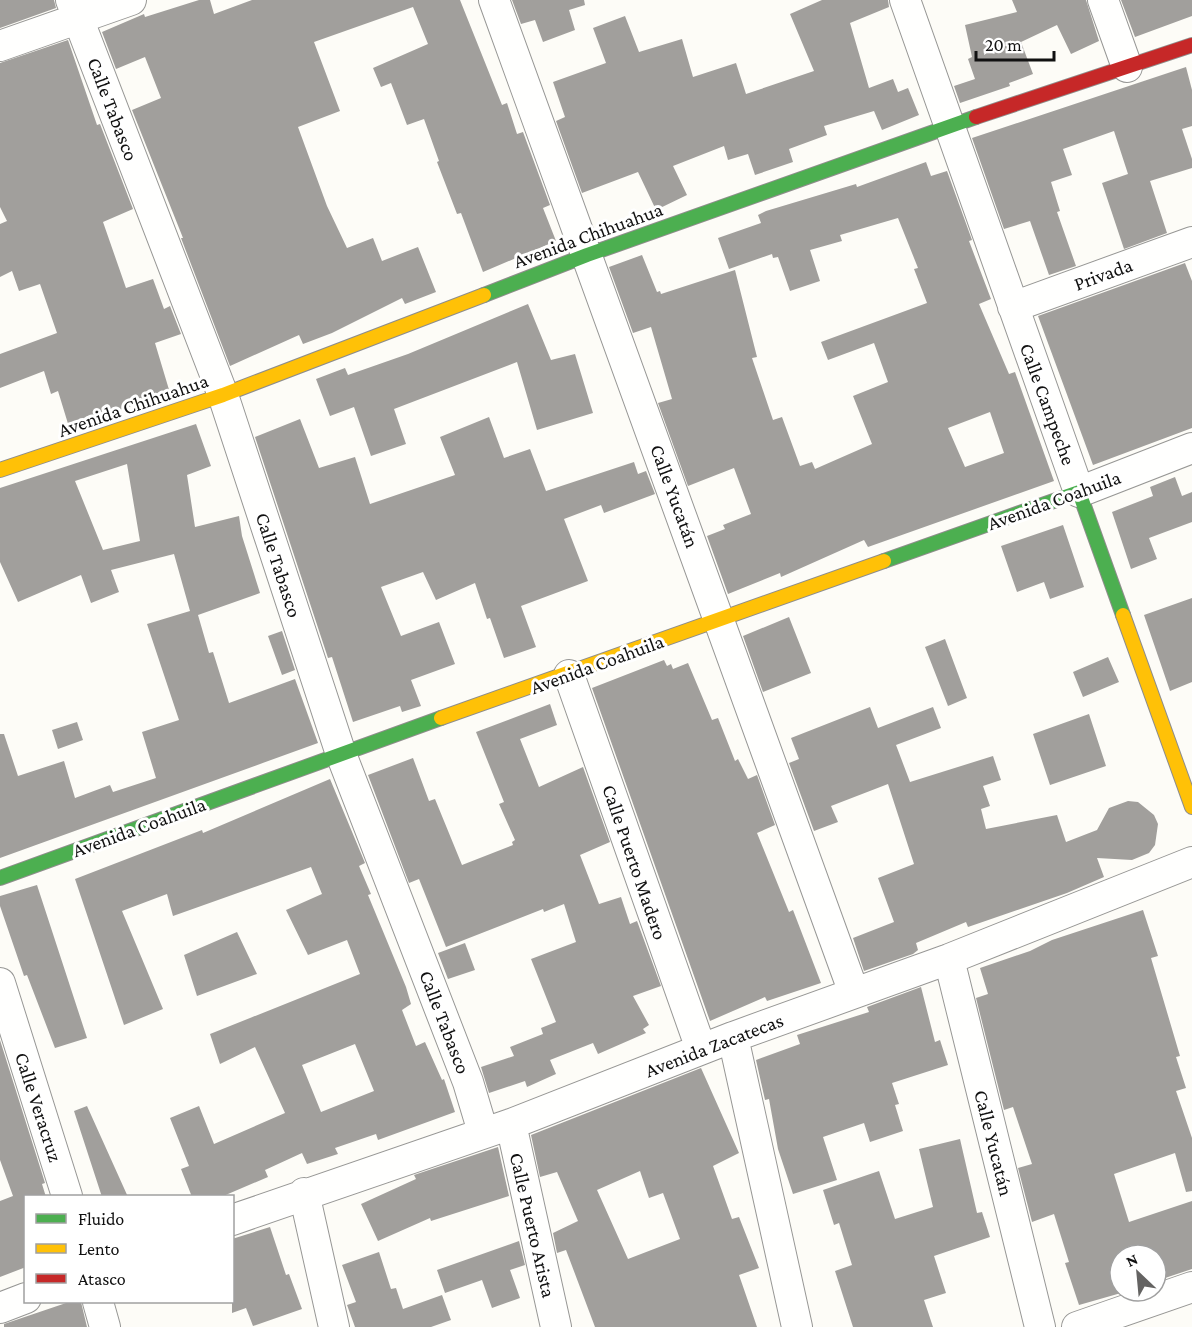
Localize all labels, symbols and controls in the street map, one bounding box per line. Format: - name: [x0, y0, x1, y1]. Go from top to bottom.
- scale bar: [976, 24, 1054, 62]
- text: 20 m: [985, 35, 1022, 55]
- street label: Calle Tabasco: [83, 54, 143, 164]
- street label: Avenida Chihuahua: [510, 198, 666, 272]
- street label: Privada: [1071, 253, 1135, 295]
- street label: Calle Campeche: [1015, 340, 1080, 468]
- street label: Avenida Chihuahua: [55, 369, 211, 441]
- street label: Calle Yucatán: [646, 441, 704, 551]
- street label: Avenida Coahuila: [984, 466, 1124, 534]
- street label: Calle Tabasco: [252, 510, 306, 620]
- street label: Avenida Coahuila: [527, 630, 667, 698]
- street label: Calle Puerto Madero: [598, 782, 672, 942]
- street label: Avenida Coahuila: [69, 793, 209, 861]
- street label: Calle Tabasco: [415, 967, 475, 1077]
- street label: Avenida Zacatecas: [642, 1008, 786, 1081]
- street label: Calle Veracruz: [11, 1049, 67, 1165]
- street label: Calle Yucatán: [970, 1088, 1018, 1198]
- street label: Calle Puerto Arista: [506, 1150, 560, 1300]
- legend: [24, 1195, 234, 1303]
- text: Fluido: [78, 1209, 124, 1229]
- text: Lento: [78, 1239, 119, 1259]
- north arrow: [1108, 1243, 1168, 1303]
- text: N: [1123, 1250, 1140, 1270]
- text: Atasco: [78, 1269, 126, 1289]

